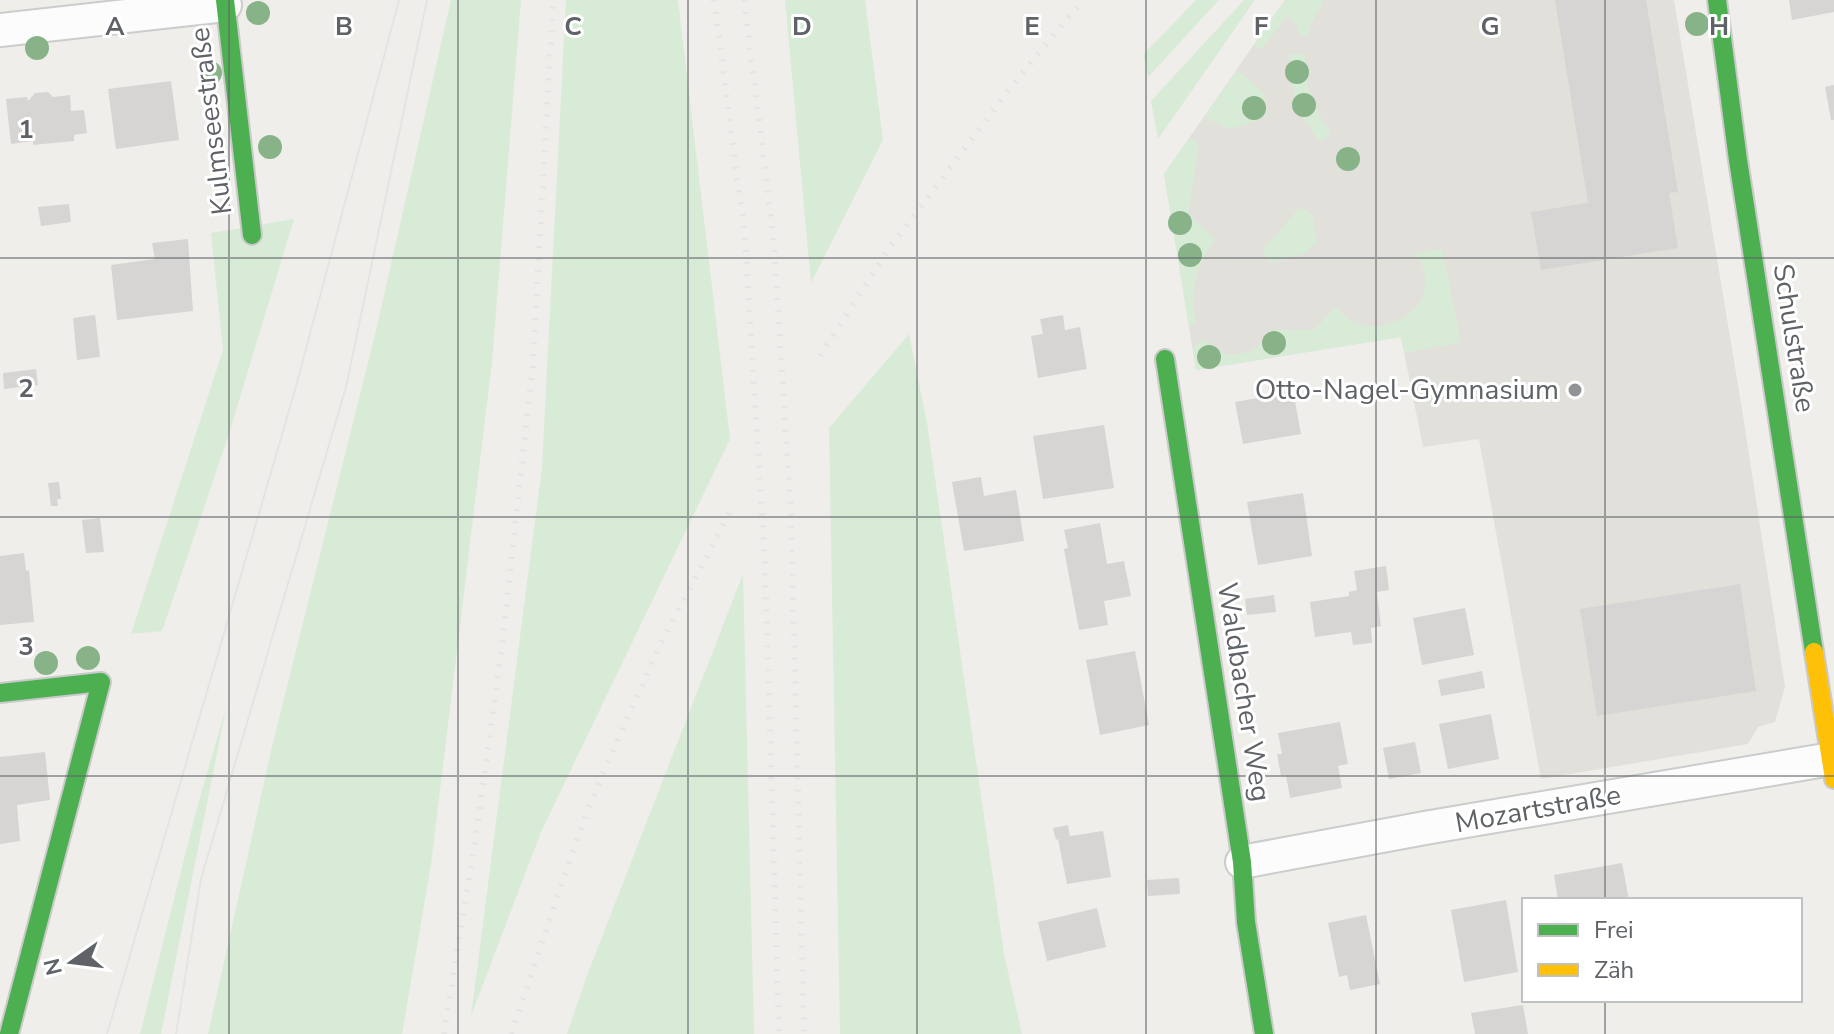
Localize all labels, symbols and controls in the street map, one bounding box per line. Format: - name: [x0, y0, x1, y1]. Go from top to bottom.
- text: A: [105, 9, 125, 44]
- text: B: [335, 9, 353, 44]
- text: C: [564, 9, 582, 44]
- text: D: [792, 9, 812, 44]
- text: E: [1024, 9, 1040, 44]
- text: F: [1254, 9, 1268, 44]
- text: G: [1480, 9, 1500, 44]
- text: H: [1709, 9, 1729, 44]
- street label: Kulmseestraße: [181, 25, 241, 217]
- text: 1: [18, 112, 34, 147]
- street label: Schulstraße: [1764, 261, 1824, 415]
- text: 2: [18, 371, 34, 406]
- place label: Otto-Nagel-Gymnasium: [1255, 371, 1559, 409]
- marker: Otto-Nagel-Gymnasium: [1566, 381, 1584, 399]
- street label: Waldbacher Weg: [1208, 580, 1280, 804]
- text: 3: [18, 629, 34, 664]
- street label: Mozartstraße: [1452, 776, 1624, 842]
- legend: [1522, 898, 1802, 1002]
- text: Frei: [1594, 914, 1634, 946]
- north arrow: [32, 922, 112, 1002]
- text: Zäh: [1594, 954, 1634, 986]
- text: N: [37, 955, 70, 978]

